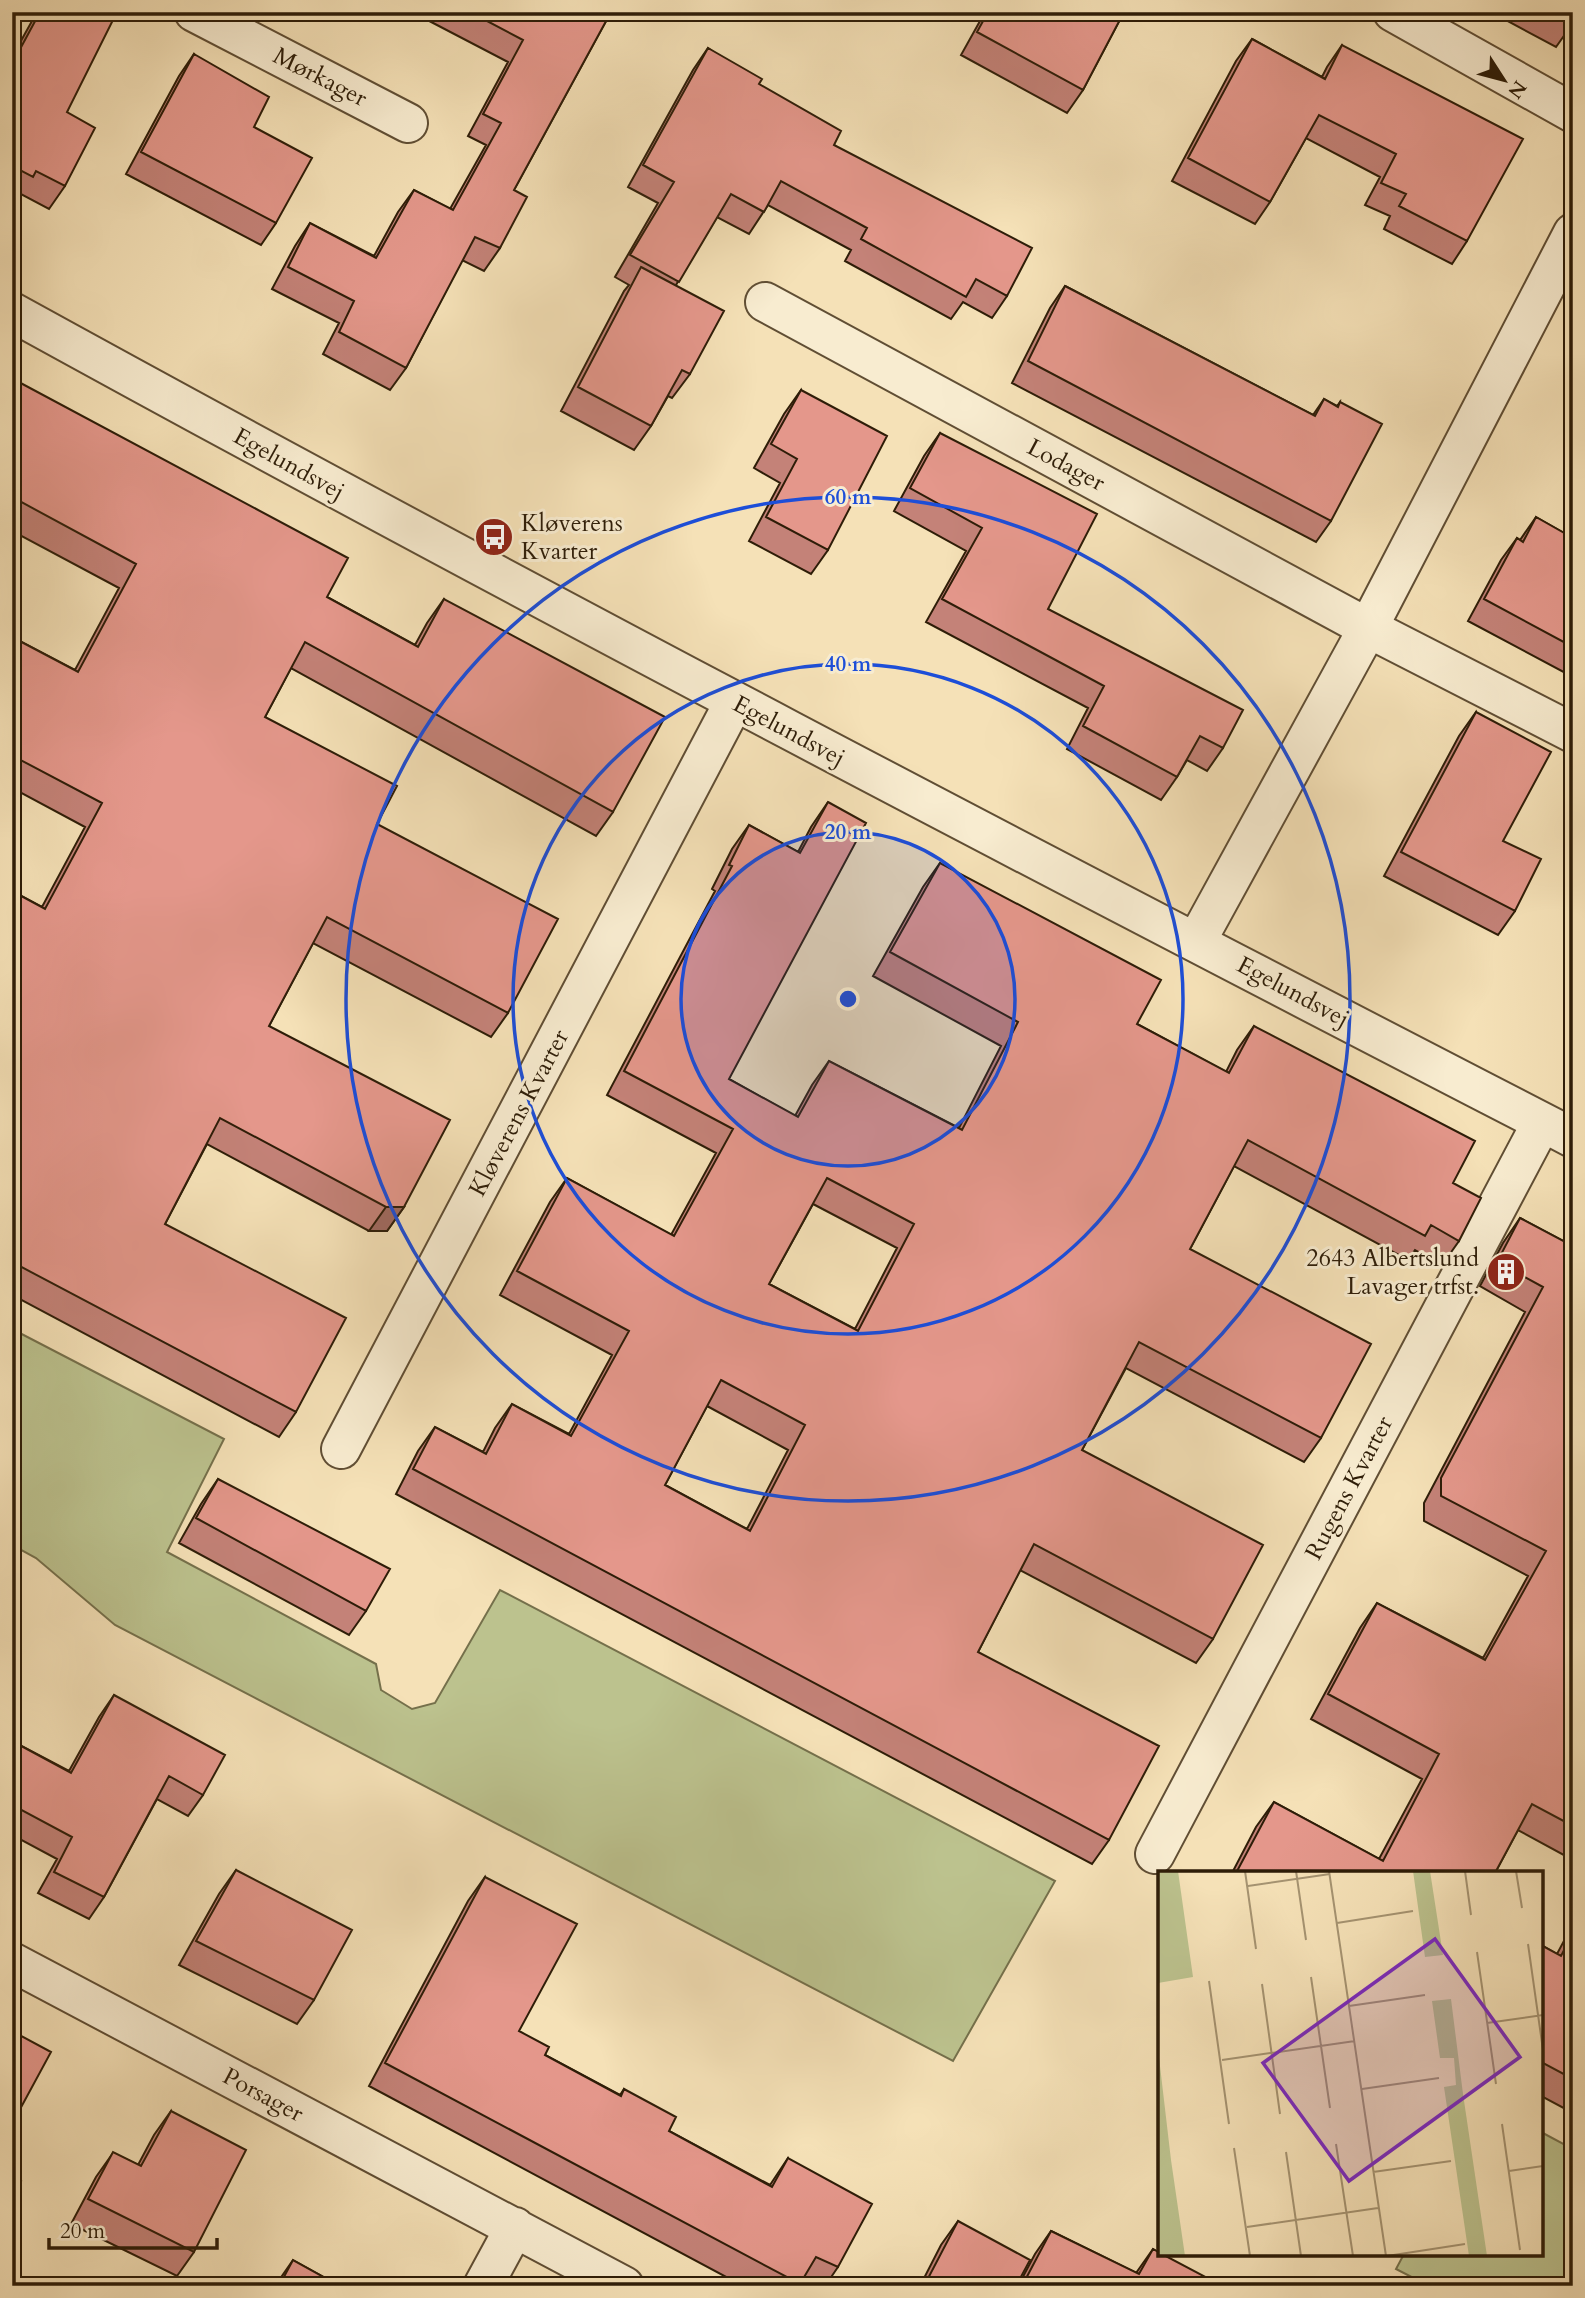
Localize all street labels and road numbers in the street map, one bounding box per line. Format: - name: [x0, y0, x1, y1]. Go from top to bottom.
- street label: Mørkager: [267, 39, 373, 115]
- street label: Egelundsvej: [227, 420, 351, 508]
- street label: Lodager: [1021, 431, 1111, 499]
- street label: Egelundsvej: [727, 688, 851, 774]
- street label: Egelundsvej: [1231, 949, 1355, 1035]
- street label: Kløverens Kvarter: [461, 1024, 577, 1202]
- street label: Rugens Kvarter: [1297, 1410, 1401, 1566]
- street label: Porsager: [217, 2060, 310, 2130]

